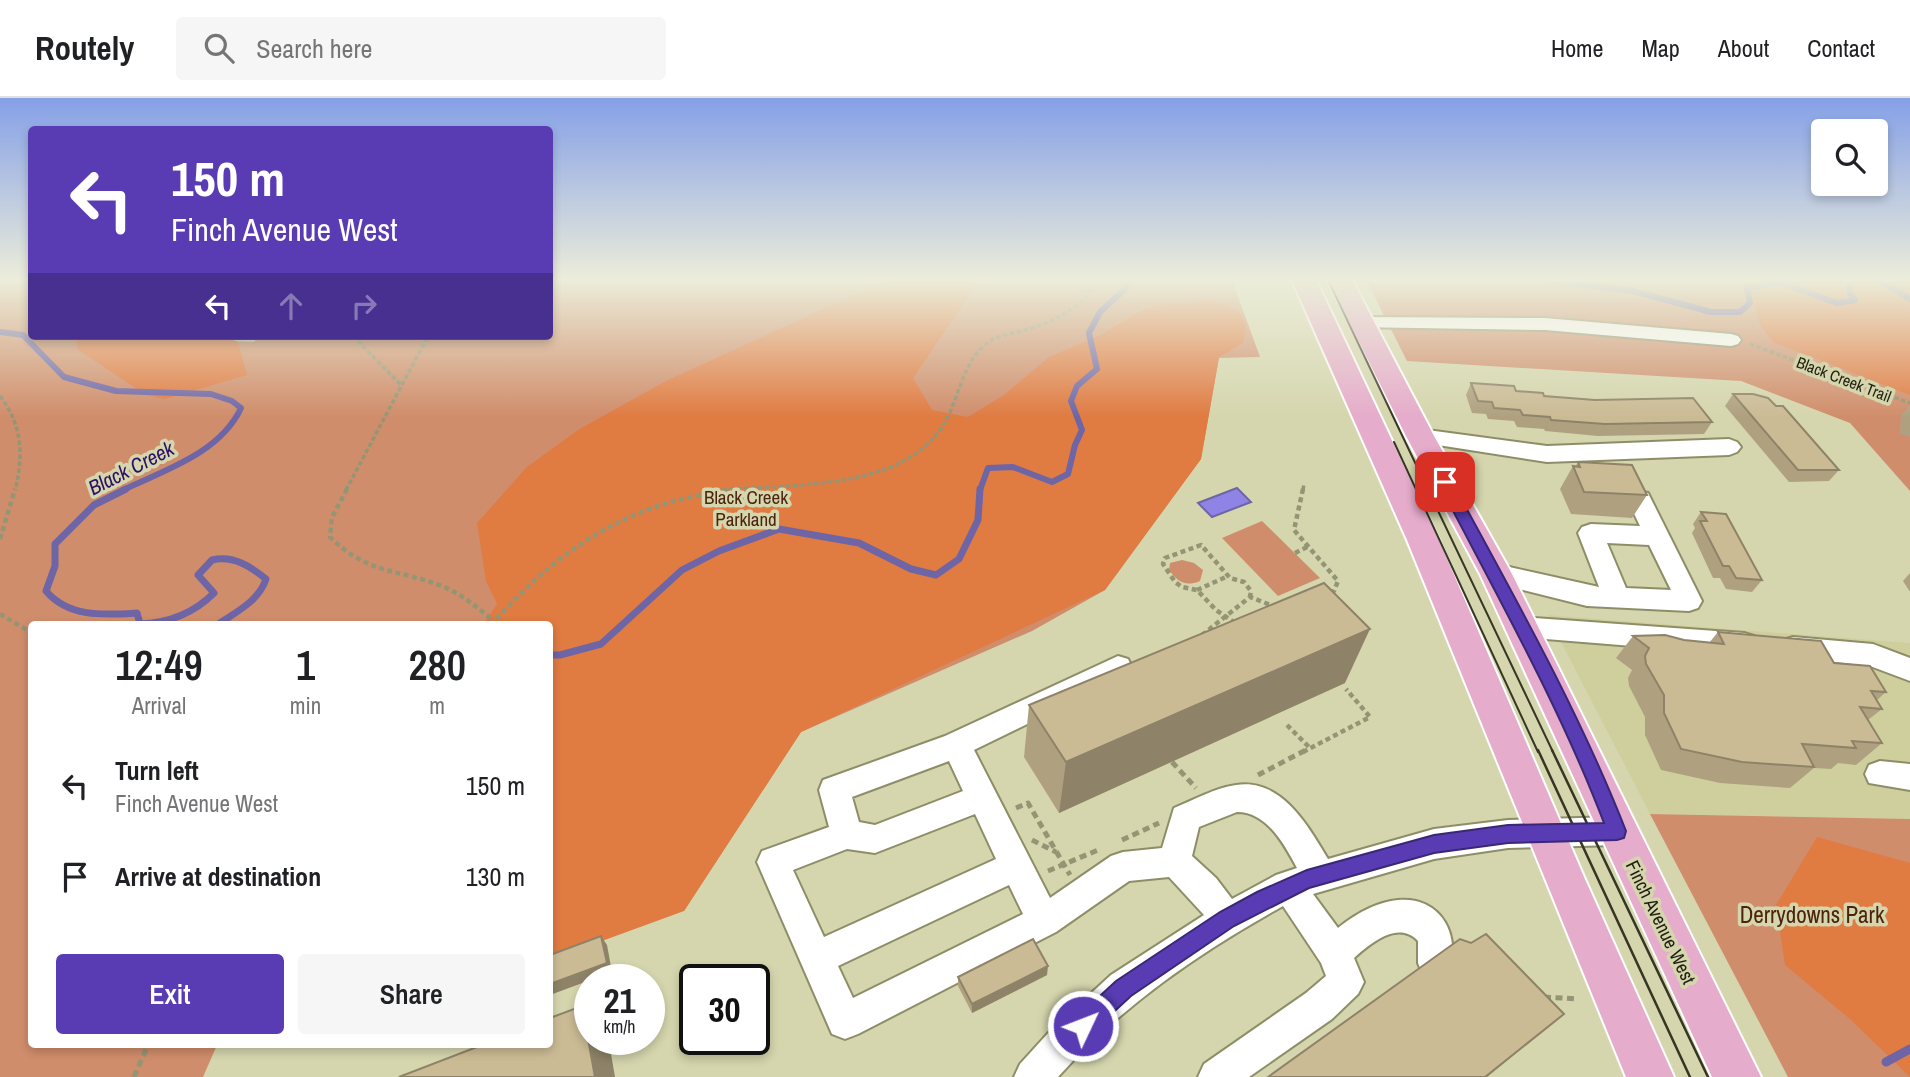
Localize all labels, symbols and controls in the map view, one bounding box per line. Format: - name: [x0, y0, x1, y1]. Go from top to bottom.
- search box: [176, 17, 666, 80]
- text: Routely: [35, 26, 134, 70]
- icon: search: [200, 29, 238, 67]
- text: Search here: [256, 31, 372, 66]
- text: Home: [1551, 32, 1603, 64]
- text: Map: [1641, 32, 1680, 64]
- text: About: [1718, 32, 1769, 64]
- text: Contact: [1807, 32, 1875, 64]
- map controls: [1811, 119, 1888, 196]
- button: search: [1811, 119, 1888, 196]
- text: 150 m: [171, 145, 285, 211]
- icon: left: [56, 154, 147, 245]
- text: Finch Avenue West: [171, 208, 398, 251]
- icon: left: [199, 287, 237, 325]
- icon: ahead: [272, 287, 310, 325]
- icon: right: [345, 287, 383, 325]
- street label: Black Creek Trail: [1793, 351, 1895, 407]
- water label: Black Creek: [83, 433, 180, 502]
- pin: [1415, 452, 1475, 512]
- icon: arrive: [1426, 463, 1464, 501]
- park label: Black Creek Parkland: [704, 484, 788, 532]
- text: 12:49: [115, 637, 203, 693]
- text: 1: [296, 637, 315, 693]
- text: 280: [408, 637, 466, 693]
- text: Arrival: [132, 690, 186, 721]
- text: min: [290, 690, 321, 721]
- text: m: [429, 690, 445, 721]
- text: Turn left: [115, 753, 199, 788]
- icon: left: [56, 767, 94, 805]
- text: 150 m: [466, 768, 525, 803]
- text: Finch Avenue West: [115, 788, 278, 819]
- street label: Finch Avenue West: [1620, 856, 1702, 989]
- icon: arrive: [56, 858, 94, 896]
- text: Arrive at destination: [115, 859, 321, 894]
- text: 130 m: [466, 859, 525, 894]
- park label: Derrydowns Park: [1740, 899, 1885, 930]
- button: Exit: [56, 954, 284, 1034]
- button: Share: [298, 954, 525, 1034]
- speed limit sign: 30: [679, 964, 770, 1055]
- text: 21: [604, 977, 635, 1024]
- position arrow: [1046, 989, 1120, 1063]
- text: km/h: [604, 1014, 636, 1039]

